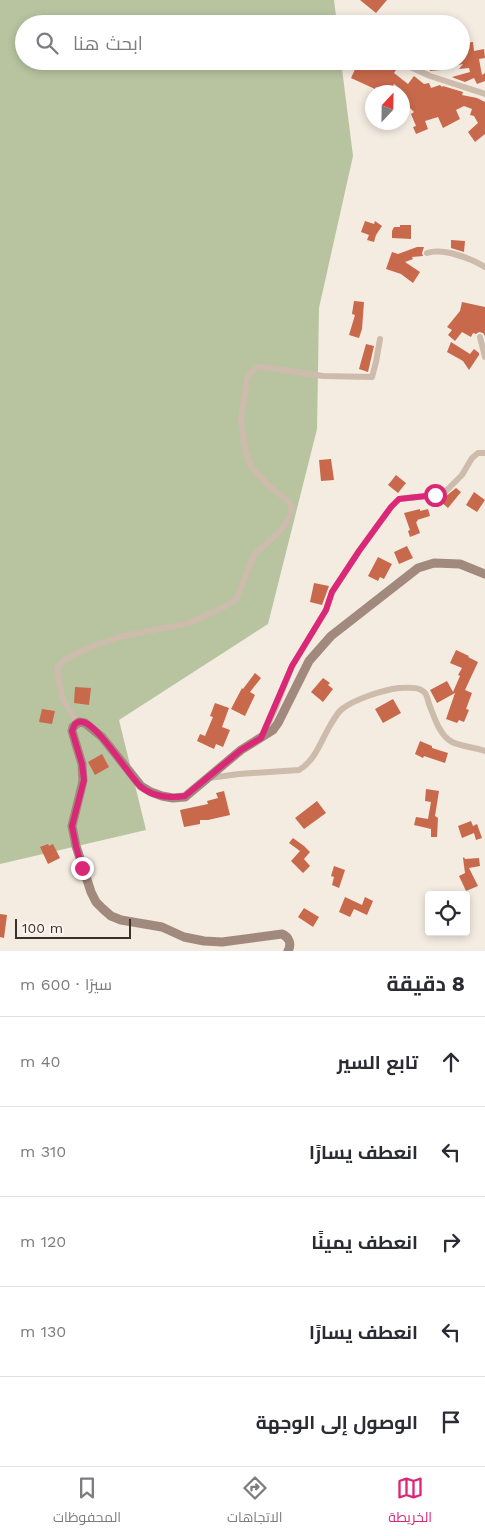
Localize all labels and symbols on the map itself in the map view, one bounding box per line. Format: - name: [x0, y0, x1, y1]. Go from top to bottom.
- north arrow: [365, 85, 410, 130]
- route start: [424, 484, 447, 507]
- route end: [71, 857, 94, 880]
- scale bar: [15, 916, 131, 939]

